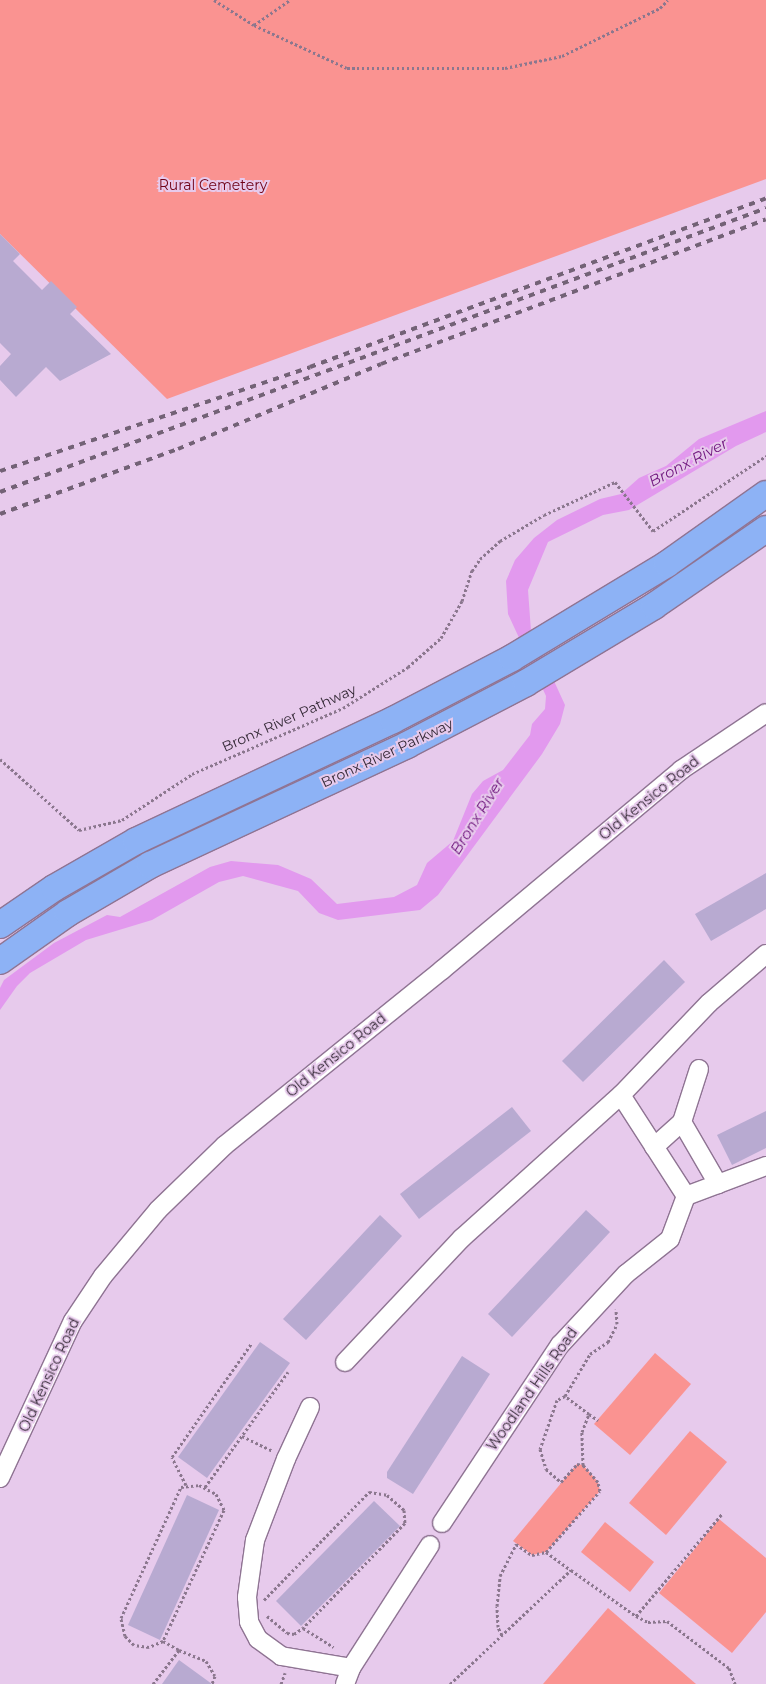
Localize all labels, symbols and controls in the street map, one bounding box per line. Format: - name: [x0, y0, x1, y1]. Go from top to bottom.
- park label: Rural Cemetery: [159, 177, 267, 193]
- water label: Bronx River: [646, 434, 730, 490]
- street label: Bronx River Pathway: [219, 681, 359, 755]
- street label: Bronx River Parkway: [318, 715, 456, 791]
- street label: Old Kensico Road: [596, 753, 702, 843]
- water label: Bronx River: [446, 775, 508, 857]
- street label: Old Kensico Road: [283, 1010, 389, 1100]
- street label: Old Kensico Road: [15, 1315, 83, 1435]
- street label: Woodland Hills Road: [483, 1324, 581, 1454]

